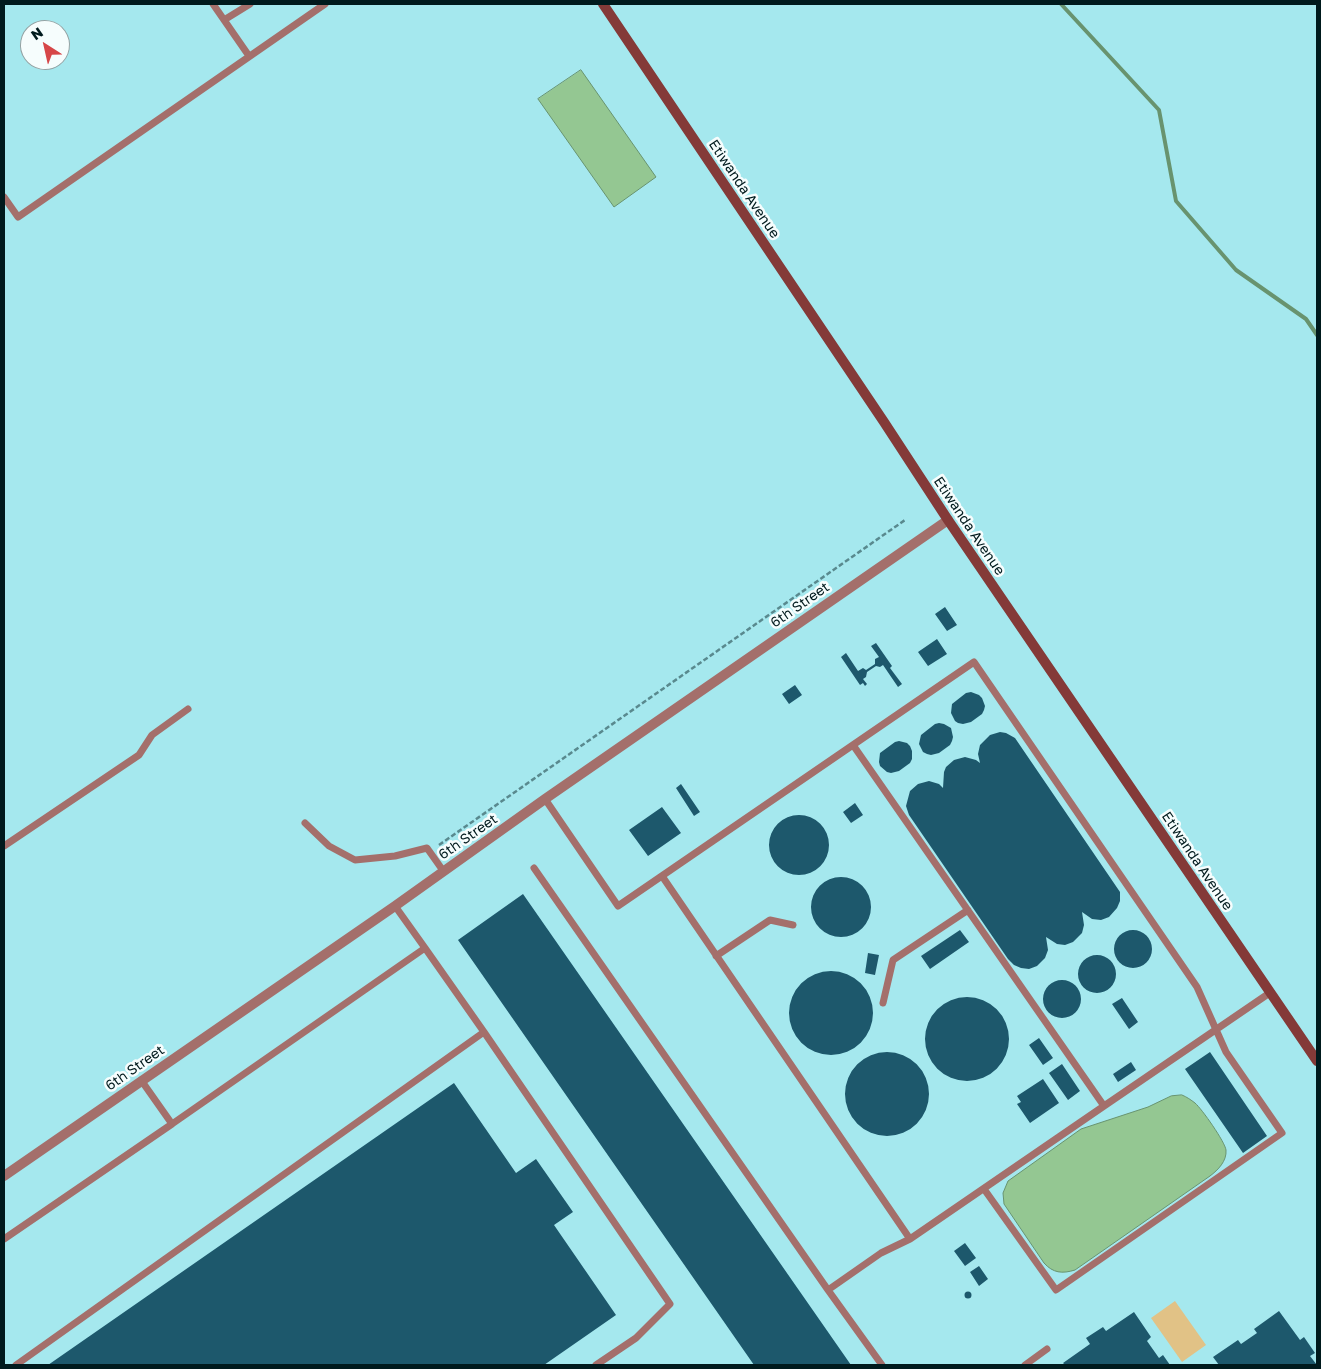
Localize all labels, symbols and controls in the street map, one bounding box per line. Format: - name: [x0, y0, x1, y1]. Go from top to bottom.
- north arrow: [20, 20, 70, 70]
- text: N: [27, 23, 46, 43]
- street label: Etiwanda Avenue: [705, 137, 783, 241]
- street label: Etiwanda Avenue: [930, 474, 1008, 578]
- street label: 6th Street: [767, 579, 833, 631]
- street label: Etiwanda Avenue: [1158, 809, 1236, 913]
- street label: 6th Street: [435, 811, 501, 863]
- street label: 6th Street: [102, 1042, 168, 1094]

